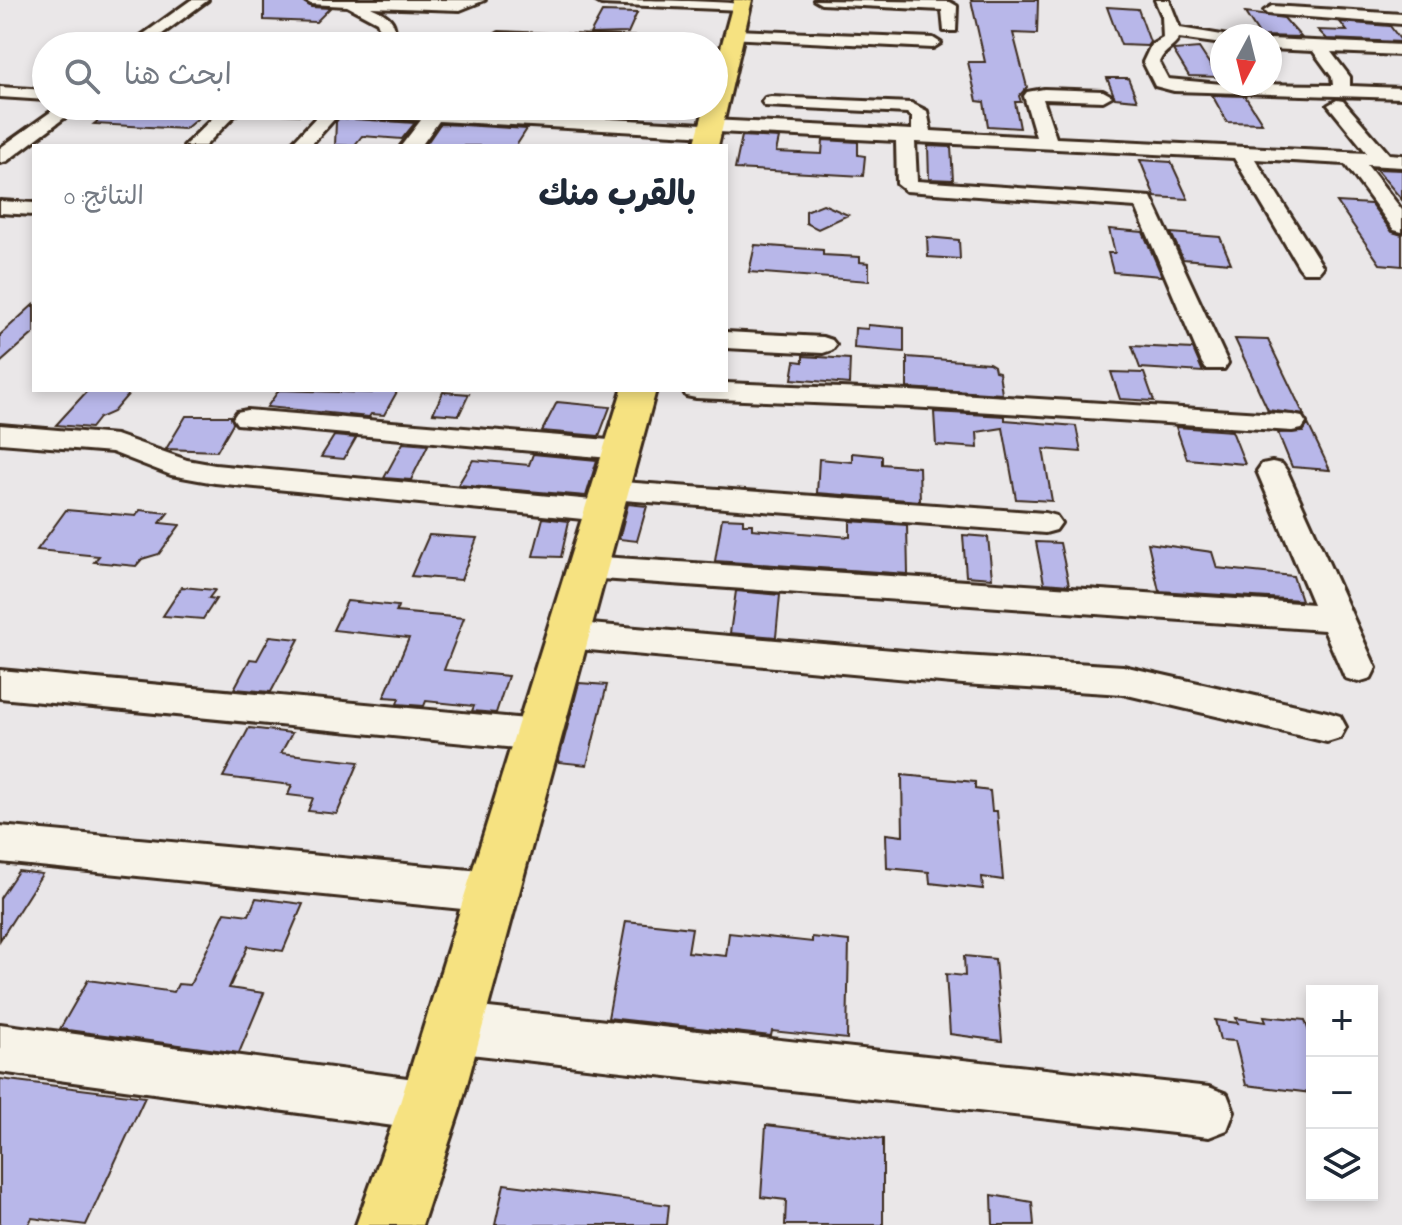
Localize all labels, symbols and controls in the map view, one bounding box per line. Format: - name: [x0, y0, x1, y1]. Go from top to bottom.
- north arrow: [1210, 24, 1282, 96]
- search box: [32, 32, 728, 120]
- icon: search: [60, 54, 104, 98]
- text: ابحث هنا: [124, 55, 232, 99]
- text: بالقرب منك: [538, 172, 696, 222]
- text: النتائج: 0: [64, 179, 144, 217]
- map controls: [1306, 985, 1378, 1201]
- button: +: [1306, 985, 1378, 1057]
- button: −: [1306, 1057, 1378, 1129]
- button: layers: [1306, 1129, 1378, 1201]

